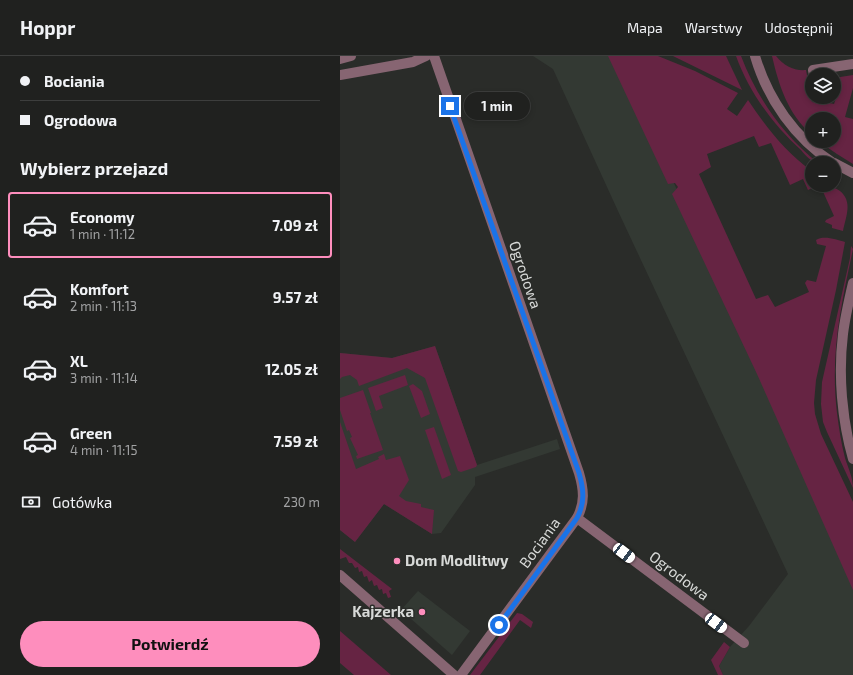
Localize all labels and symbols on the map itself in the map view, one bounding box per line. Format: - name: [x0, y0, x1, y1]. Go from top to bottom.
- callout: 1 min: [464, 92, 530, 120]
- route end: [441, 97, 459, 115]
- street label: Ogrodowa: [506, 238, 546, 311]
- street label: Bociania: [515, 514, 563, 571]
- car: [611, 541, 637, 565]
- street label: Ogrodowa: [646, 547, 713, 604]
- place label: Dom Modlitwy: [405, 551, 509, 570]
- marker: Dom Modlitwy: [392, 556, 402, 566]
- place label: Kajzerka: [352, 602, 414, 620]
- marker: Kajzerka: [417, 607, 427, 617]
- car: [703, 611, 729, 635]
- route start: [490, 616, 508, 634]

